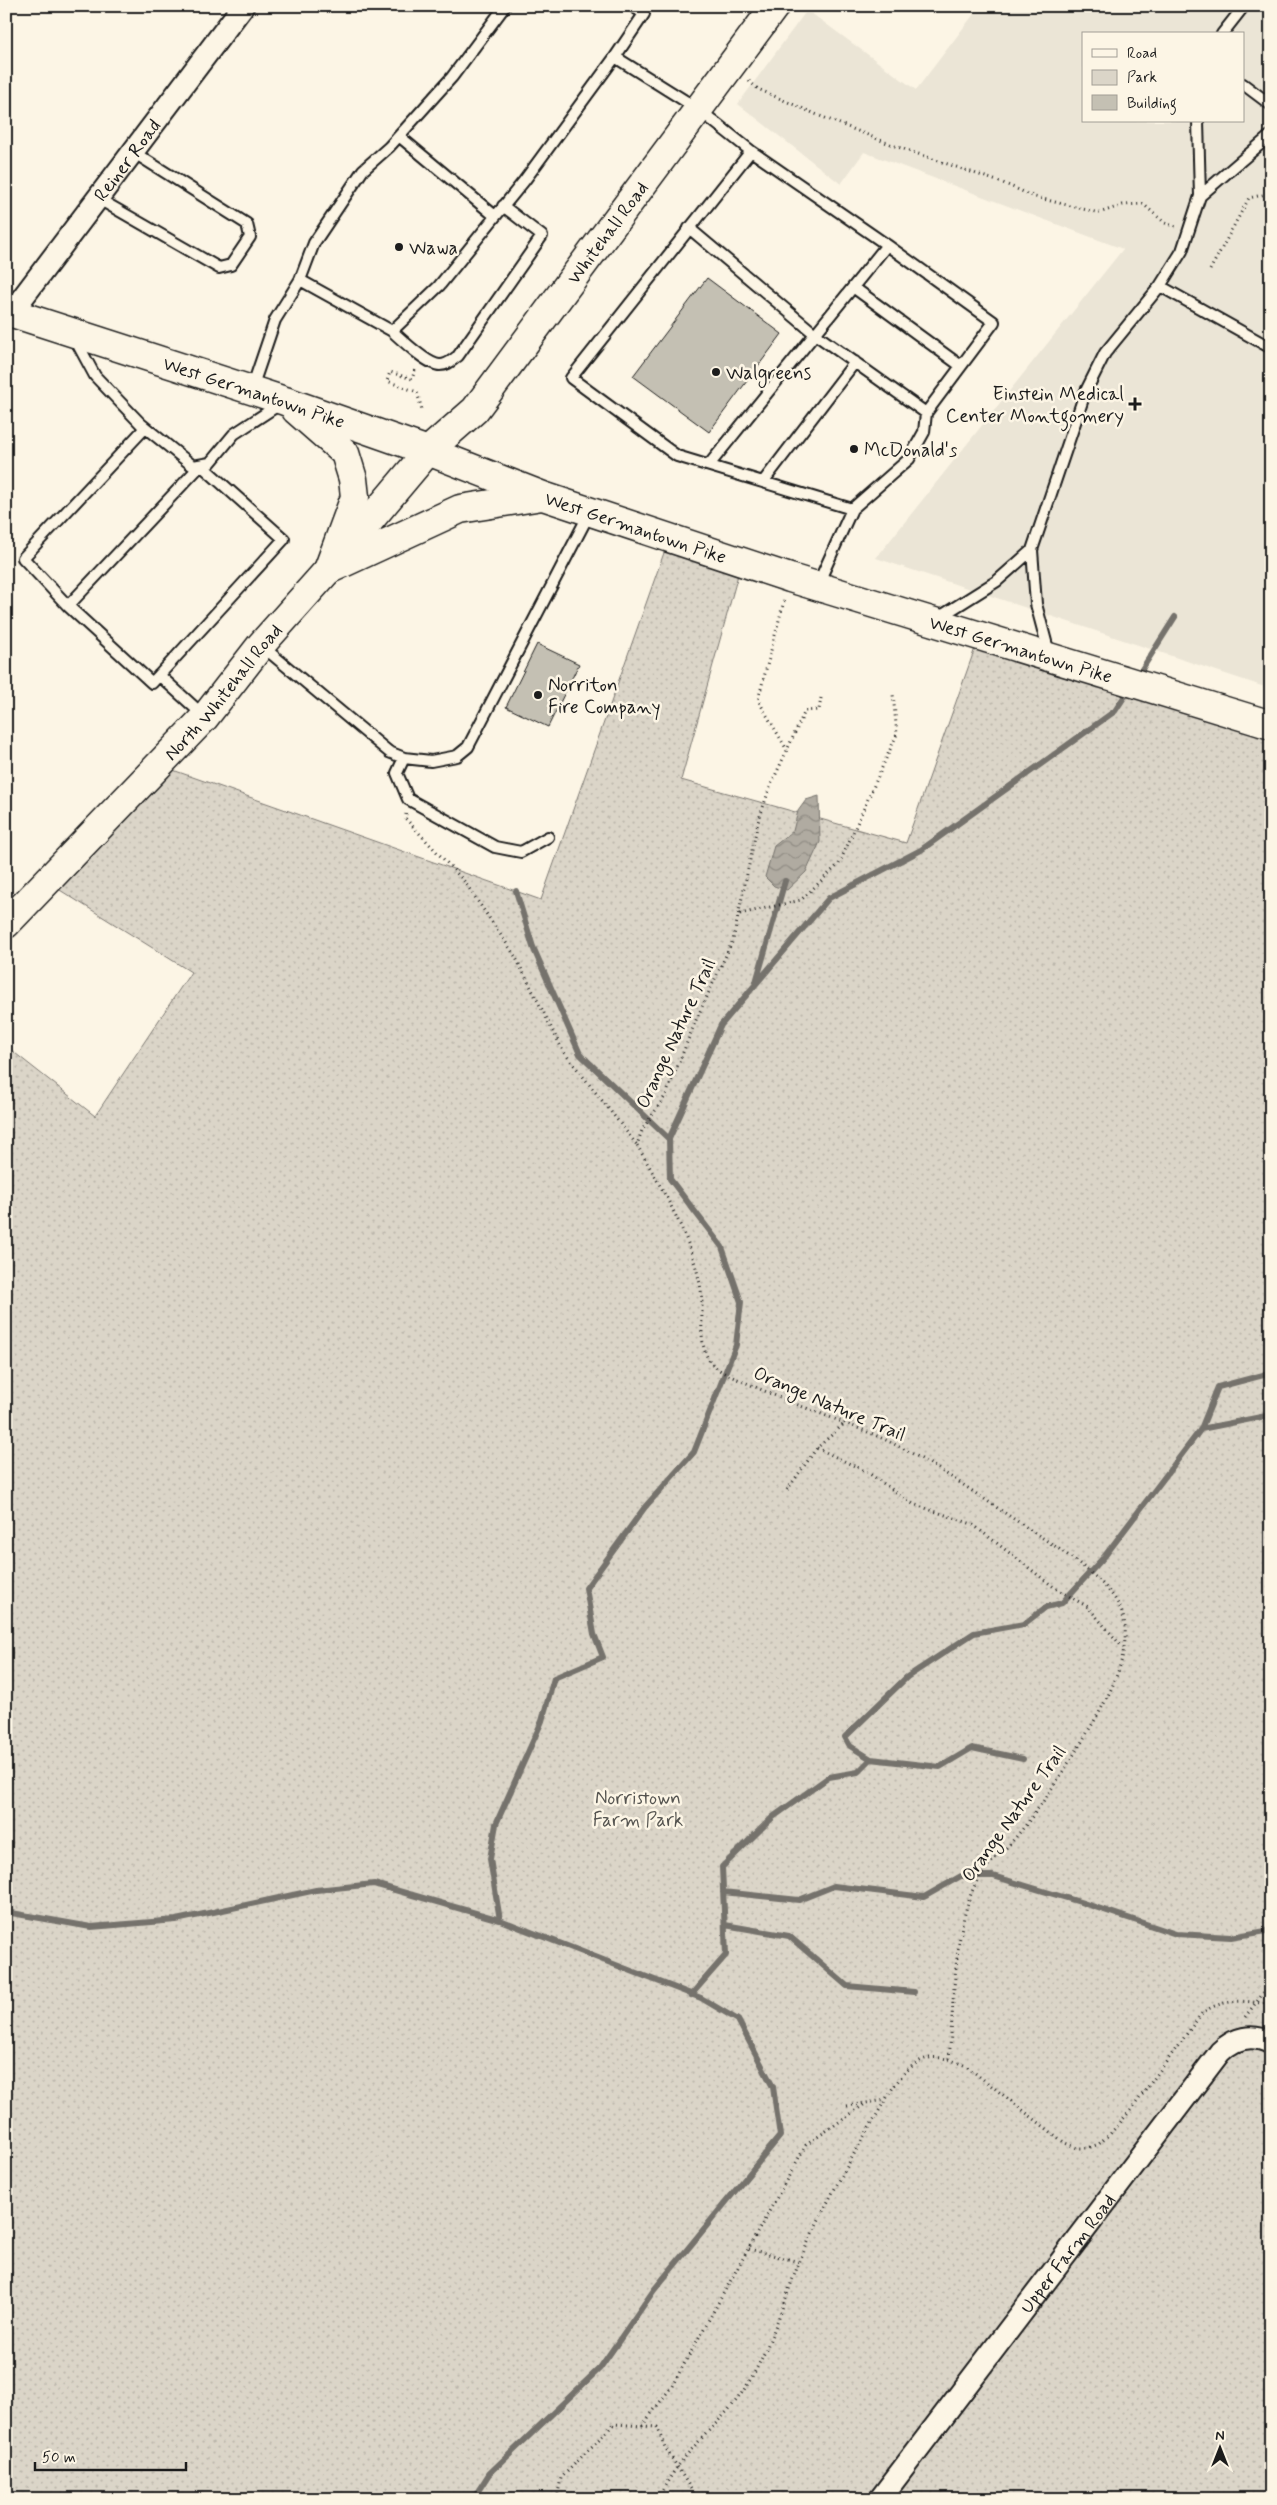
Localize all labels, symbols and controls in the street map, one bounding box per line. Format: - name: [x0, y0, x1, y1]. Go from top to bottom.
- legend: [1082, 32, 1244, 122]
- text: Road: [1127, 44, 1157, 64]
- text: Park: [1127, 68, 1157, 88]
- text: Building: [1127, 94, 1177, 115]
- street label: Reiner Road: [89, 114, 167, 207]
- street label: Whitehall Road: [562, 177, 655, 290]
- place label: Wawa: [409, 236, 458, 261]
- marker: Wawa: [393, 241, 405, 253]
- street label: West Germantown Pike: [160, 351, 348, 435]
- place label: Walgreens: [726, 361, 811, 388]
- marker: Walgreens: [710, 366, 722, 378]
- place label: Einstein Medical Center Montgomery: [946, 382, 1124, 432]
- marker: Einstein Medical Center Montgomery: [1128, 397, 1142, 411]
- place label: McDonald's: [864, 438, 958, 463]
- marker: McDonald's: [848, 443, 860, 455]
- street label: West Germantown Pike: [541, 486, 730, 570]
- street label: West Germantown Pike: [926, 610, 1115, 690]
- street label: North Whitehall Road: [159, 619, 288, 766]
- place label: Norriton Fire Company: [548, 673, 660, 721]
- marker: Norriton Fire Company: [532, 689, 544, 701]
- street label: Orange Nature Trail: [631, 954, 724, 1114]
- street label: Orange Nature Trail: [749, 1361, 909, 1450]
- street label: Orange Nature Trail: [956, 1741, 1074, 1888]
- park label: Norristown Farm Park: [593, 1786, 683, 1833]
- street label: Upper Farm Road: [1015, 2189, 1122, 2319]
- north arrow: [1194, 2422, 1244, 2472]
- text: N: [1215, 2427, 1225, 2445]
- scale bar: [35, 2440, 186, 2472]
- text: 50 m: [42, 2448, 76, 2468]

